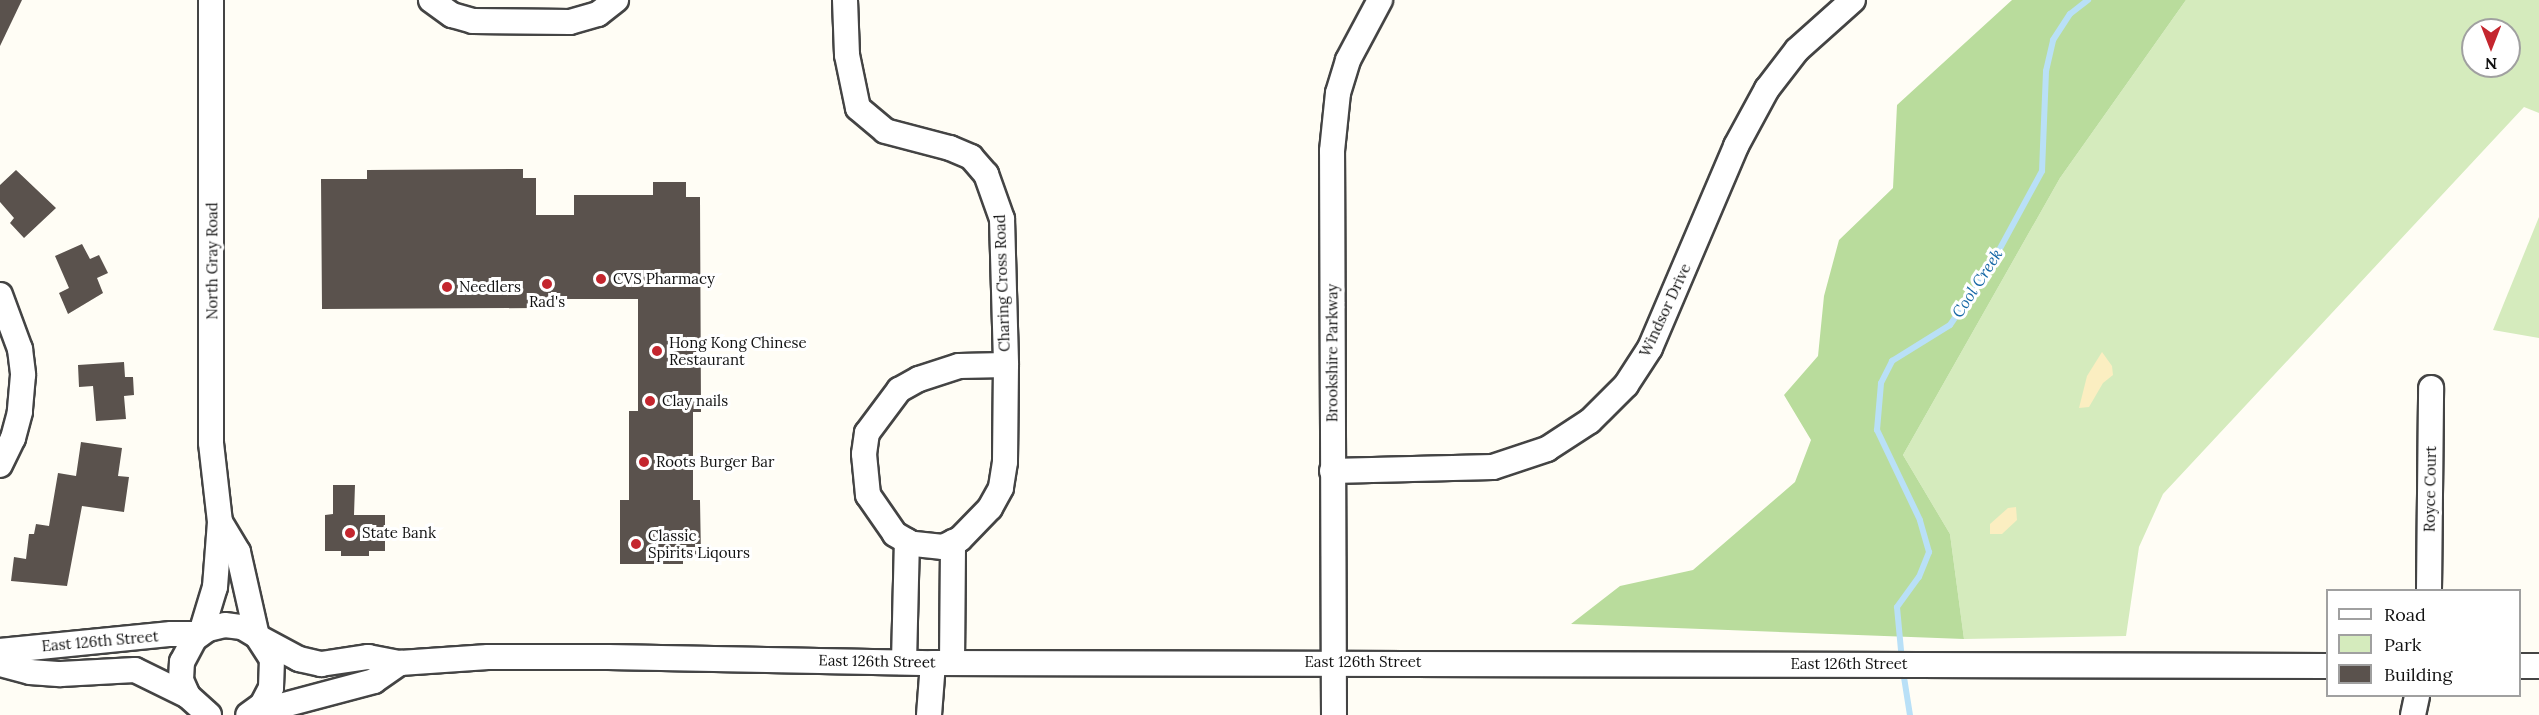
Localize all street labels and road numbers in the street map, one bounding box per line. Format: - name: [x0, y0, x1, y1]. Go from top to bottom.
- street label: North Gray Road: [203, 202, 221, 320]
- street label: Charing Cross Road: [991, 214, 1013, 352]
- street label: Windsor Drive: [1636, 261, 1694, 359]
- street label: Brookshire Parkway: [1323, 284, 1341, 422]
- street label: Royce Court: [2420, 446, 2440, 532]
- street label: East 126th Street: [41, 627, 159, 655]
- street label: East 126th Street: [818, 651, 936, 671]
- street label: East 126th Street: [1304, 653, 1422, 671]
- street label: East 126th Street: [1790, 655, 1908, 673]

